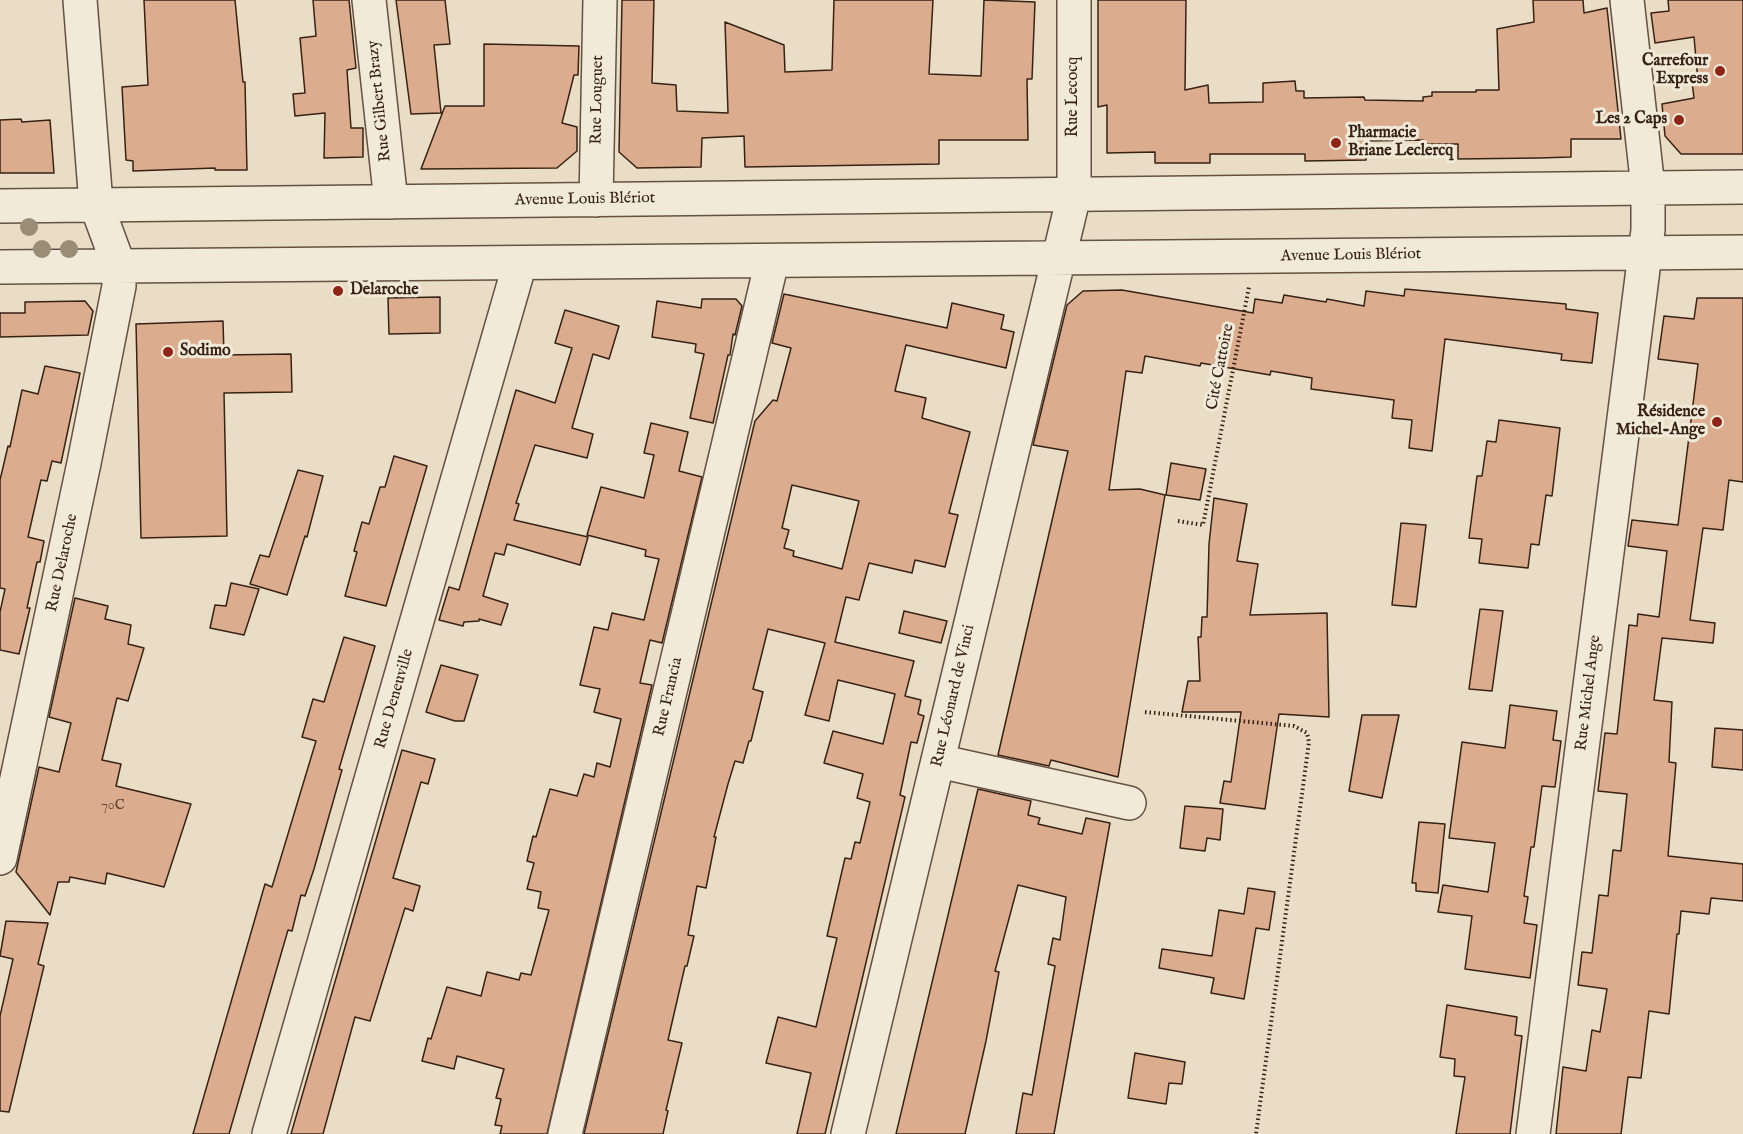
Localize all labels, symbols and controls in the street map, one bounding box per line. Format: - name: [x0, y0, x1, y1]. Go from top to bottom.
- street label: Rue Gilbert Brazy: [364, 39, 396, 163]
- place label: Carrefour Express: [1642, 52, 1708, 90]
- street label: Rue Louguet: [588, 55, 608, 145]
- street label: Rue Lecocq: [1064, 57, 1084, 137]
- marker: Carrefour Express: [1713, 64, 1727, 78]
- place label: Les 2 Caps: [1595, 110, 1667, 130]
- marker: Les 2 Caps: [1672, 113, 1686, 127]
- place label: Pharmacie Briane Leclercq: [1348, 124, 1453, 162]
- marker: Pharmacie Briane Leclercq: [1329, 136, 1343, 150]
- street label: Avenue Louis Blériot: [515, 189, 655, 211]
- street label: Avenue Louis Blériot: [1281, 245, 1421, 267]
- place label: Delaroche: [350, 281, 419, 301]
- marker: Delaroche: [331, 284, 345, 298]
- street label: Cité Cattoire: [1203, 322, 1239, 412]
- place label: Sodimo: [180, 342, 231, 362]
- marker: Sodimo: [161, 345, 175, 359]
- place label: Résidence Michel-Ange: [1616, 403, 1705, 441]
- marker: Résidence Michel-Ange: [1710, 415, 1724, 429]
- street label: Rue Delaroche: [43, 512, 83, 614]
- street label: Rue Léonard de Vinci: [928, 623, 980, 769]
- street label: Rue Michel Ange: [1572, 634, 1606, 752]
- street label: Rue Deneuville: [372, 647, 418, 751]
- street label: Rue Francia: [651, 656, 687, 738]
- house number: 70C: [101, 798, 125, 814]

